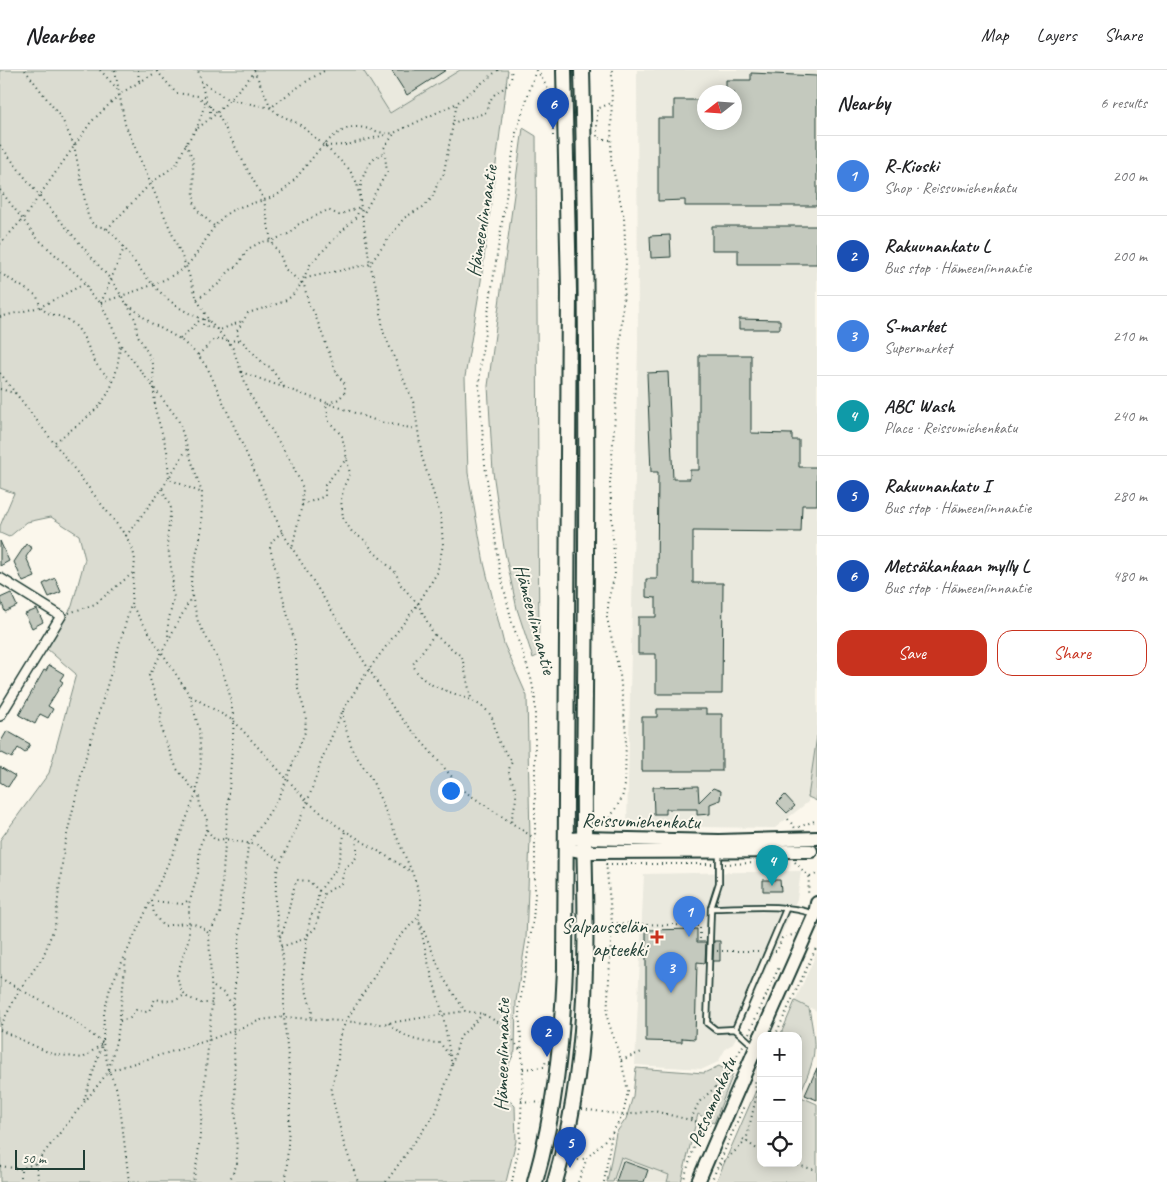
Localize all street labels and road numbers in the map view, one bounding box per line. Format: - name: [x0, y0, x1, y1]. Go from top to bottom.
- street label: Hämeenlinnantie: [461, 162, 503, 279]
- street label: Hämeenlinnantie: [508, 561, 562, 678]
- street label: Reissumiehenkatu: [582, 807, 702, 835]
- street label: Hämeenlinnantie: [489, 997, 516, 1112]
- street label: Petsamonkatu: [682, 1052, 743, 1150]

